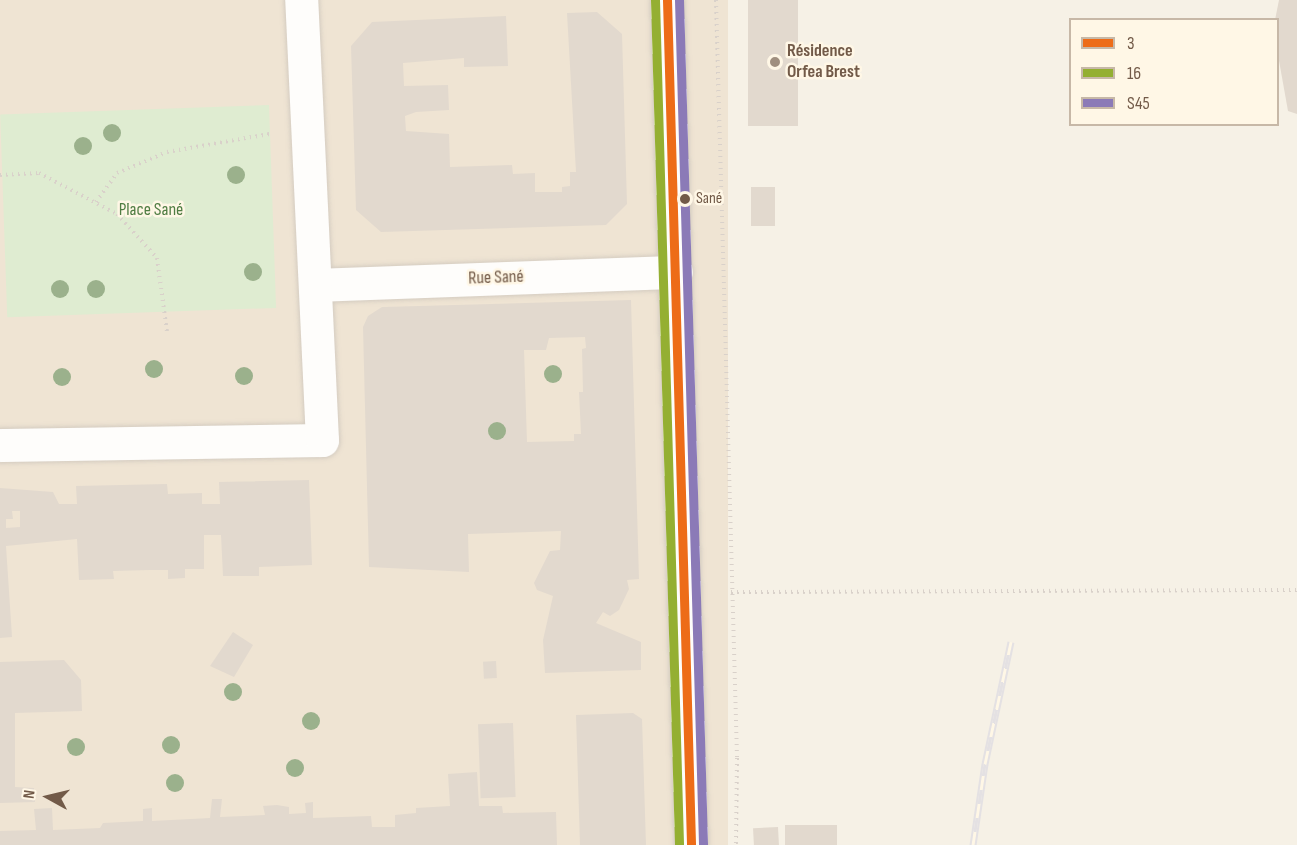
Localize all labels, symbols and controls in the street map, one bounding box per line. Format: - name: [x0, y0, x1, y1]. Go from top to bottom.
- legend: [1069, 18, 1279, 126]
- text: 3: [1127, 33, 1135, 54]
- place label: Résidence Orfea Brest: [787, 41, 860, 84]
- marker: Résidence Orfea Brest: [768, 55, 782, 69]
- text: 16: [1127, 63, 1141, 84]
- text: S45: [1127, 93, 1150, 114]
- place label: Sané: [696, 189, 722, 209]
- marker: Sané: [679, 193, 691, 205]
- park label: Place Sané: [119, 199, 183, 221]
- street label: Rue Sané: [468, 266, 524, 290]
- north arrow: [18, 767, 78, 827]
- text: N: [20, 789, 40, 800]

